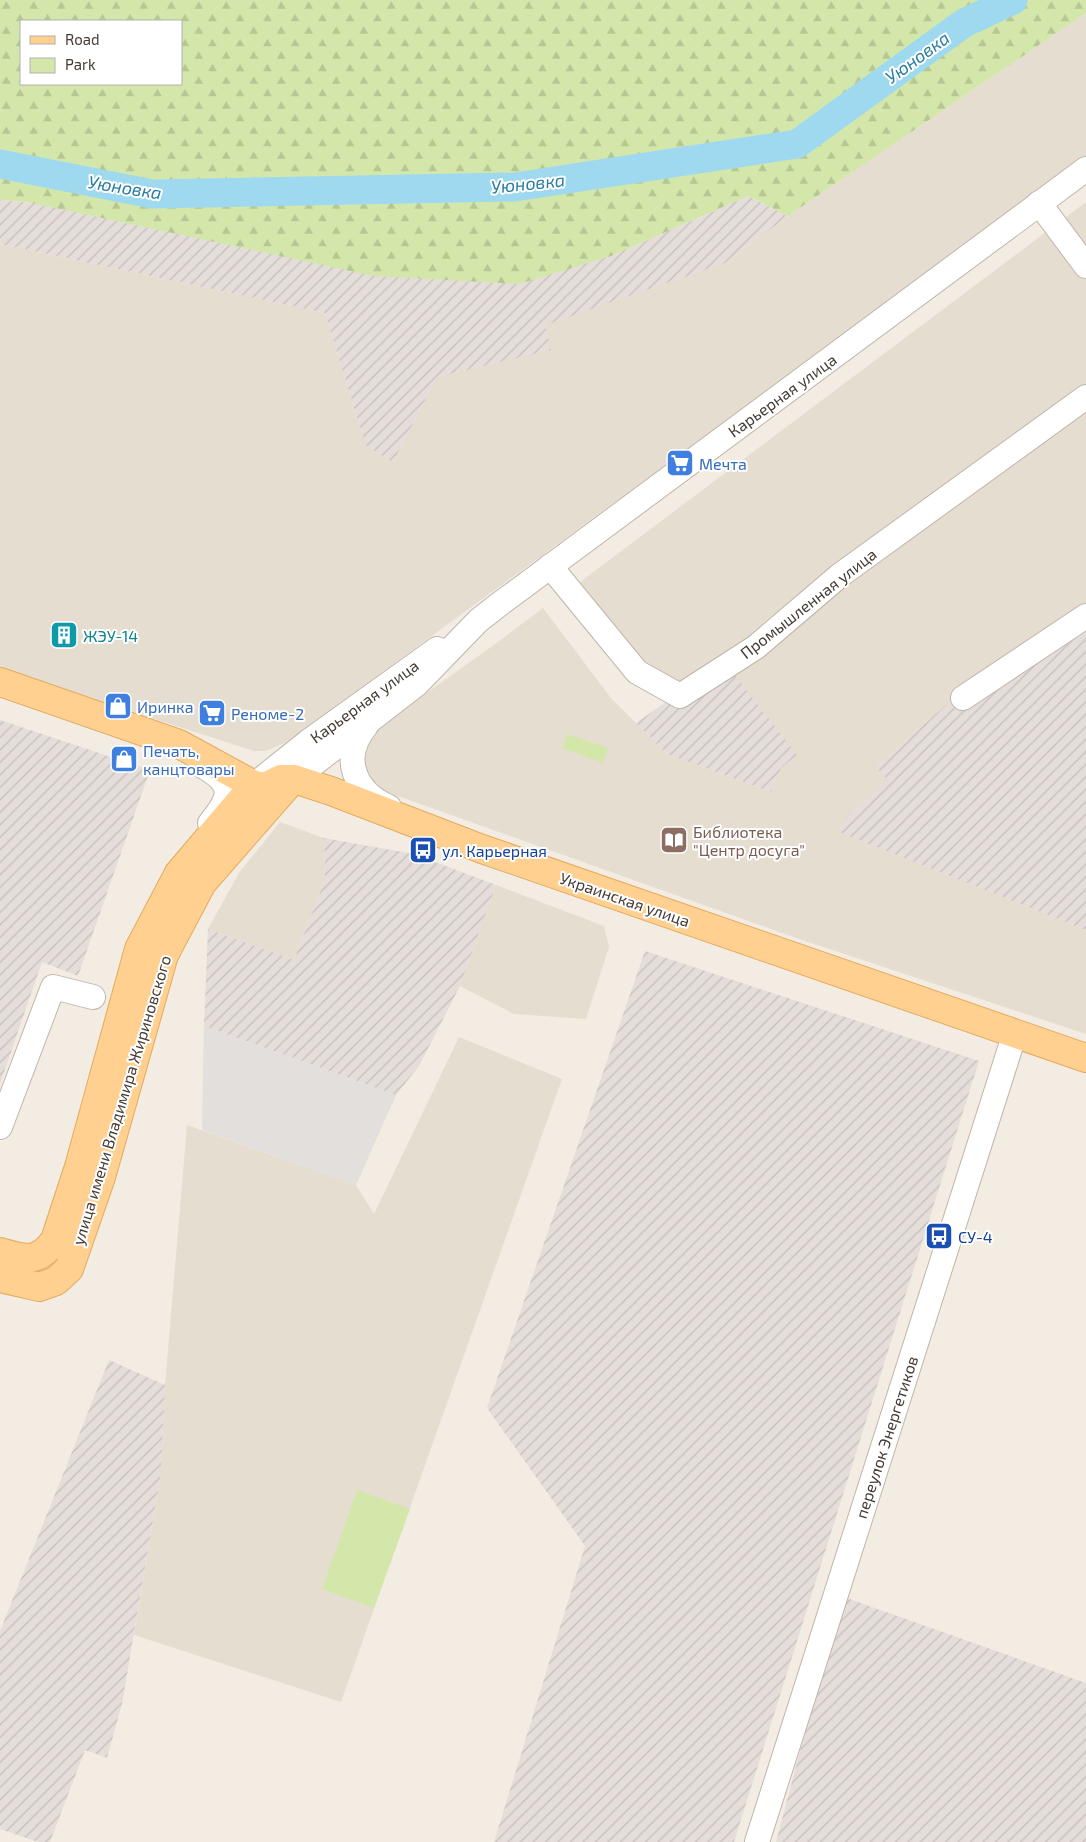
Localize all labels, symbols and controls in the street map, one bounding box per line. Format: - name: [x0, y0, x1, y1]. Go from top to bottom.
- legend: [20, 20, 182, 85]
- water label: Уюновка: [881, 26, 953, 88]
- text: Road: [65, 30, 100, 48]
- text: Park: [65, 55, 96, 73]
- water label: Уюновка: [490, 168, 566, 198]
- water label: Уюновка: [87, 170, 163, 204]
- street label: Карьерная улица: [724, 349, 840, 441]
- supermarket icon: Мечта: [665, 448, 695, 478]
- place label: Мечта: [699, 454, 747, 473]
- street label: Промышленная улица: [736, 544, 881, 663]
- building icon: ЖЭУ-14: [49, 620, 79, 650]
- place label: ЖЭУ-14: [83, 626, 138, 645]
- street label: Карьерная улица: [306, 655, 422, 747]
- shop icon: Иринка: [103, 691, 133, 721]
- place label: Иринка: [137, 697, 194, 716]
- supermarket icon: Реноме-2: [197, 698, 227, 728]
- place label: Реноме-2: [231, 704, 304, 723]
- place label: Печать, канцтовары: [143, 741, 235, 778]
- shop icon: Печать, канцтовары: [109, 744, 139, 774]
- place label: Библиотека "Центр досуга": [693, 822, 805, 860]
- library icon: Библиотека "Центр досуга": [659, 825, 689, 855]
- bus stop icon: ул. Карьерная: [408, 835, 438, 865]
- place label: ул. Карьерная: [442, 841, 547, 861]
- street label: Украинская улица: [557, 868, 692, 931]
- street label: улица имени Владимира Жириновского: [68, 953, 175, 1247]
- bus stop icon: СУ-4: [924, 1221, 954, 1251]
- place label: СУ-4: [958, 1227, 993, 1246]
- street label: переулок Энергетиков: [851, 1353, 922, 1521]

